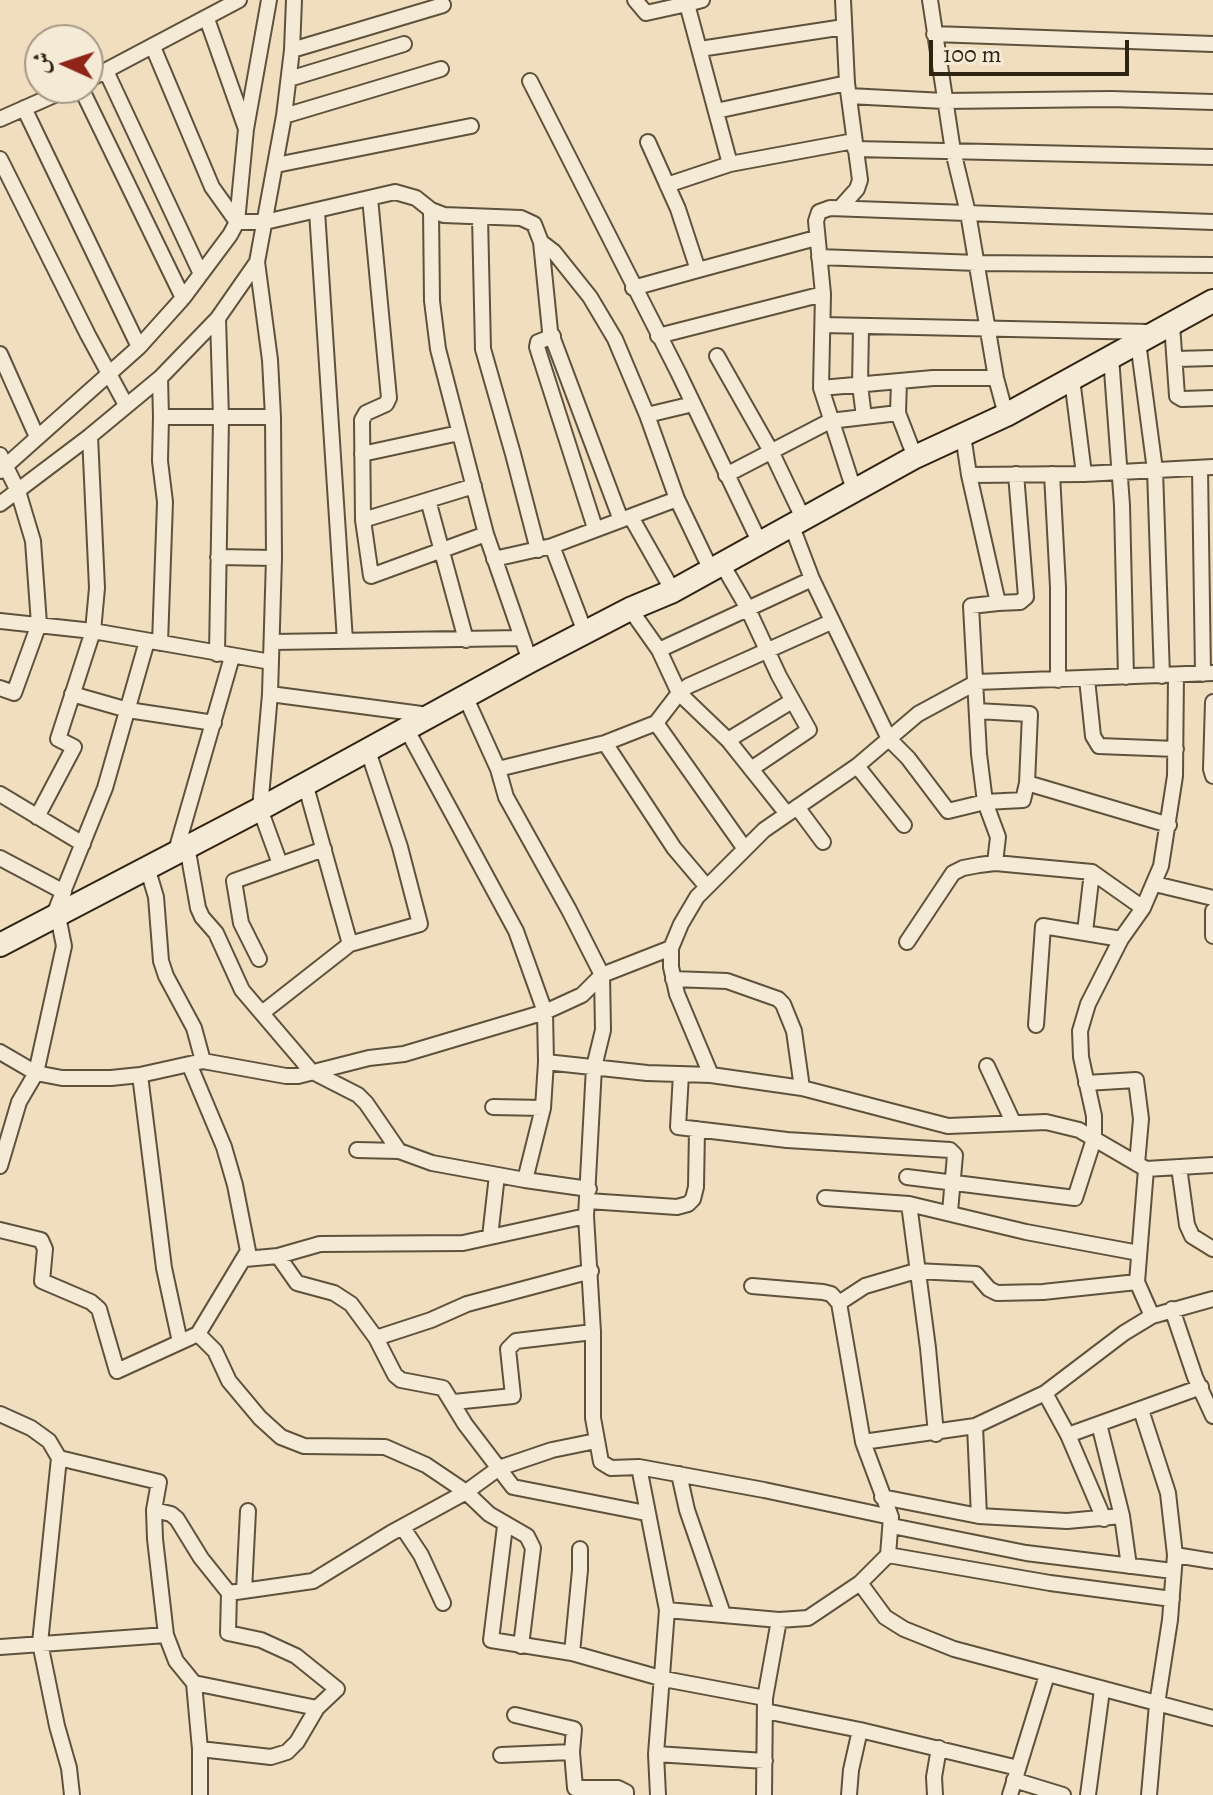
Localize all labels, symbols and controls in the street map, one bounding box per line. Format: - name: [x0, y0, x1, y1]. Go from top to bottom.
- north arrow: [24, 24, 104, 104]
- scale bar: [933, 24, 1133, 74]
- text: 100 m: [943, 38, 1002, 70]
- text: ش: [26, 51, 58, 75]

